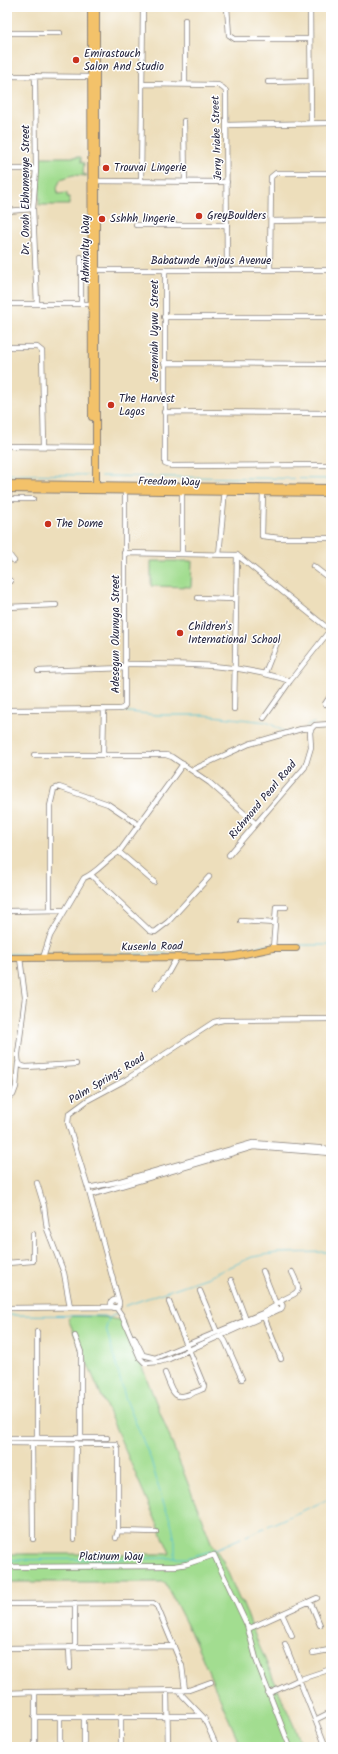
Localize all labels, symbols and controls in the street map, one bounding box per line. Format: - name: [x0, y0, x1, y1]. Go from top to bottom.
- place label: Emirastouch Salon And Studio: [84, 45, 164, 76]
- marker: Emirastouch Salon And Studio: [71, 55, 81, 65]
- street label: Jerry Iriabe Street: [206, 95, 227, 181]
- street label: Dr. Onoh Ebhomenye Street: [17, 124, 35, 255]
- place label: Trouvai Lingerie: [114, 159, 187, 177]
- marker: Trouvai Lingerie: [101, 163, 111, 173]
- place label: GreyBoulders: [207, 207, 267, 225]
- place label: Sshhh lingerie: [110, 210, 175, 228]
- marker: GreyBoulders: [194, 211, 204, 221]
- street label: Admiralty Way: [77, 214, 95, 283]
- marker: Sshhh lingerie: [97, 214, 107, 224]
- street label: Babatunde Anjous Avenue: [151, 252, 271, 270]
- street label: Jeremiah Ugwu Street: [146, 279, 164, 382]
- place label: The Harvest Lagos: [119, 390, 176, 421]
- marker: The Harvest Lagos: [106, 400, 116, 410]
- street label: Freedom Way: [138, 472, 201, 492]
- place label: The Dome: [56, 515, 103, 533]
- marker: The Dome: [43, 519, 53, 529]
- street label: Adesegun Okunuga Street: [107, 574, 125, 693]
- place label: Children's International School: [188, 618, 281, 649]
- marker: Children's International School: [175, 628, 185, 638]
- street label: Richmond Pearl Road: [225, 756, 302, 843]
- street label: Kusenla Road: [121, 937, 183, 957]
- street label: Palm Springs Road: [65, 1049, 149, 1109]
- street label: Platinum Way: [79, 1548, 144, 1566]

